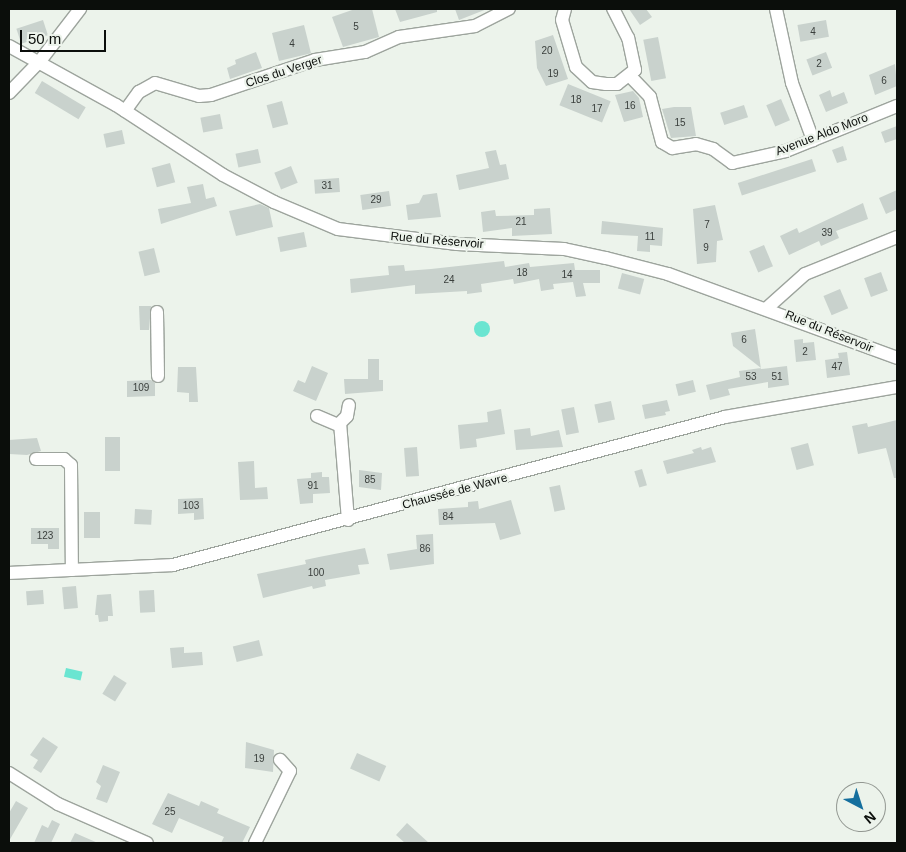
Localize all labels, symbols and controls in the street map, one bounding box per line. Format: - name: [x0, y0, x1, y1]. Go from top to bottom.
- scale bar: [22, 20, 109, 52]
- house number: 5: [353, 21, 359, 33]
- house number: 4: [810, 26, 816, 38]
- text: 50 m: [28, 30, 61, 47]
- house number: 4: [289, 38, 295, 50]
- house number: 20: [541, 45, 553, 57]
- street label: Clos du Verger: [244, 53, 324, 91]
- house number: 2: [816, 58, 822, 70]
- house number: 19: [547, 68, 559, 80]
- house number: 6: [881, 75, 887, 87]
- house number: 18: [570, 94, 582, 106]
- house number: 16: [624, 100, 636, 112]
- house number: 17: [591, 103, 603, 115]
- street label: Avenue Aldo Moro: [773, 111, 871, 159]
- house number: 15: [674, 117, 686, 129]
- house number: 31: [321, 180, 333, 192]
- house number: 29: [370, 194, 382, 206]
- house number: 21: [515, 216, 527, 228]
- house number: 7: [704, 219, 710, 231]
- house number: 39: [821, 227, 833, 239]
- street label: Rue du Réservoir: [390, 230, 484, 252]
- house number: 11: [645, 231, 655, 243]
- house number: 9: [703, 242, 709, 254]
- house number: 18: [516, 267, 528, 279]
- house number: 14: [561, 269, 573, 281]
- house number: 24: [443, 274, 455, 286]
- street label: Rue du Réservoir: [783, 308, 875, 356]
- house number: 6: [741, 334, 747, 346]
- house number: 2: [802, 346, 808, 358]
- house number: 47: [831, 361, 843, 373]
- house number: 53: [745, 371, 757, 383]
- house number: 51: [771, 371, 783, 383]
- house number: 109: [133, 382, 149, 394]
- street label: Chaussée de Wavre: [401, 471, 509, 513]
- house number: 85: [364, 474, 376, 486]
- house number: 91: [307, 480, 319, 492]
- house number: 103: [183, 500, 199, 512]
- house number: 84: [442, 511, 454, 523]
- house number: 123: [37, 530, 53, 542]
- house number: 86: [419, 543, 431, 555]
- house number: 100: [308, 567, 324, 579]
- house number: 19: [253, 753, 265, 765]
- north arrow: [836, 782, 886, 832]
- house number: 25: [164, 806, 176, 818]
- text: N: [861, 808, 879, 827]

